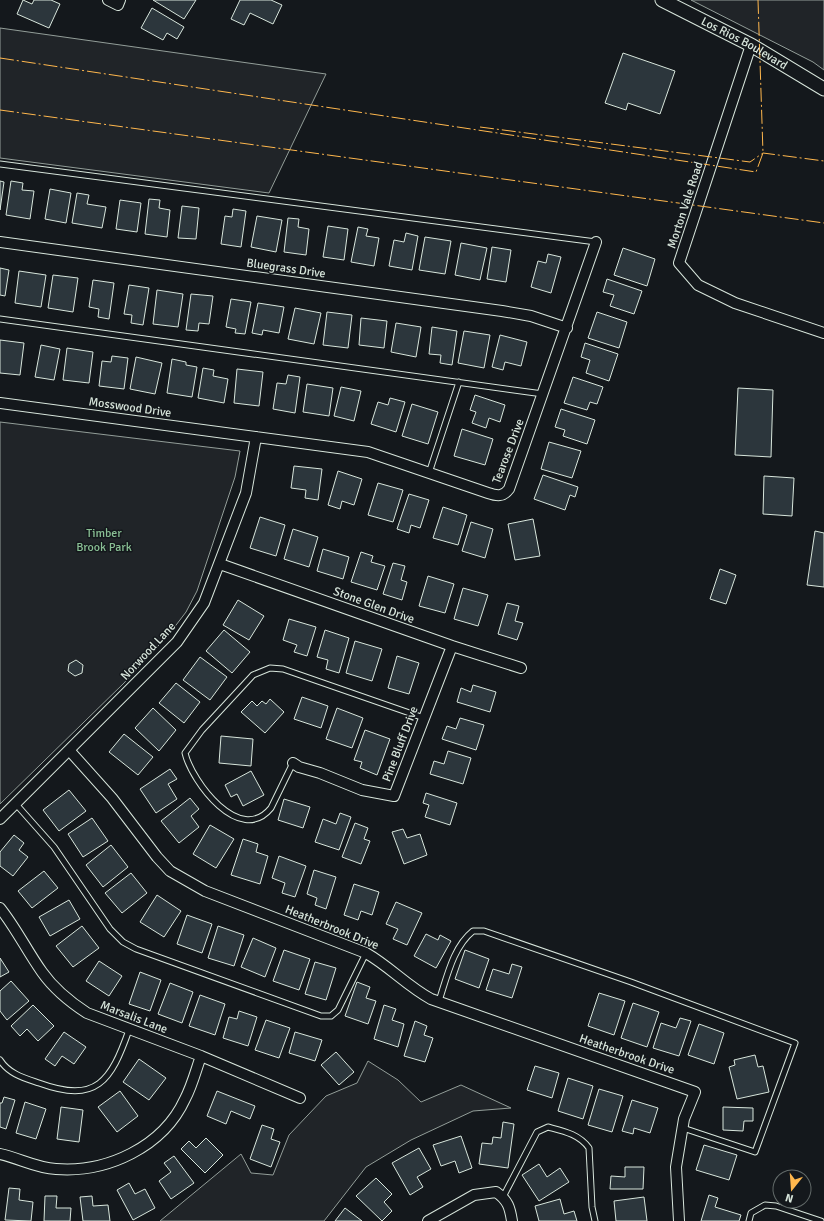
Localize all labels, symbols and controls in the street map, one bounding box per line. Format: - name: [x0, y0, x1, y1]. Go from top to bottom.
- street label: Los Rios Boulevard: [698, 14, 790, 73]
- street label: Morton Vale Road: [664, 160, 707, 250]
- street label: Bluegrass Drive: [245, 256, 327, 281]
- street label: Mosswood Drive: [88, 394, 172, 421]
- street label: Tearose Drive: [489, 417, 528, 486]
- park label: Timber Brook Park: [76, 526, 132, 555]
- street label: Stone Glen Drive: [331, 584, 416, 627]
- street label: Norwood Lane: [118, 619, 179, 683]
- street label: Pine Bluff Drive: [379, 704, 422, 784]
- street label: Heatherbrook Drive: [283, 902, 381, 953]
- street label: Marsalis Lane: [98, 998, 170, 1037]
- street label: Heatherbrook Drive: [577, 1031, 676, 1078]
- north arrow: [772, 1169, 812, 1209]
- text: N: [784, 1191, 795, 1205]

